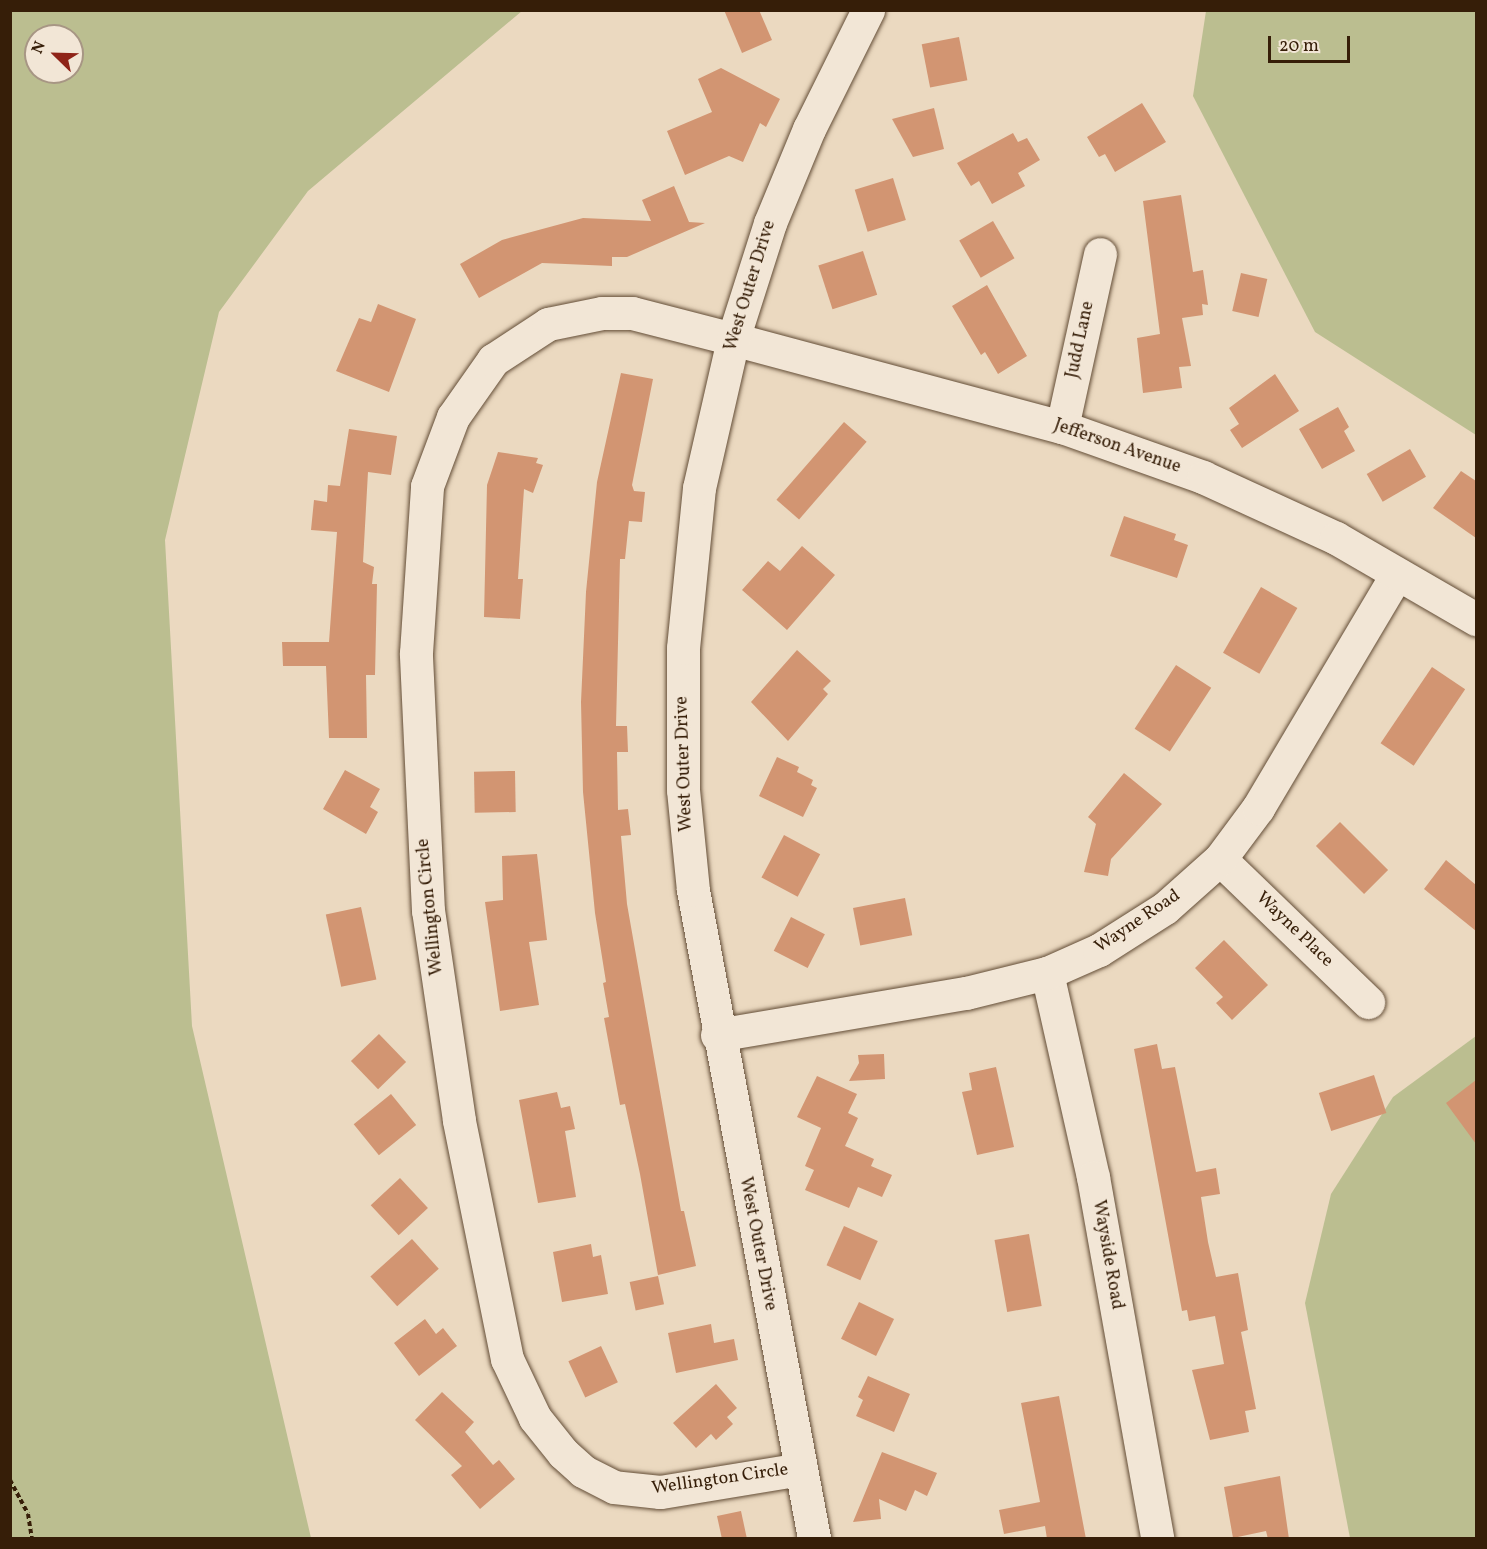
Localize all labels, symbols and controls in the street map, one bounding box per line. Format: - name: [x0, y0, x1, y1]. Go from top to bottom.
- north arrow: [24, 24, 84, 84]
- scale bar: [1271, 24, 1354, 62]
- text: 20 m: [1279, 34, 1319, 59]
- text: N: [27, 38, 52, 57]
- street label: West Outer Drive: [721, 218, 781, 354]
- street label: Judd Lane: [1062, 299, 1100, 381]
- street label: Jefferson Avenue: [1051, 415, 1183, 479]
- street label: West Outer Drive: [672, 696, 698, 832]
- street label: Wellington Circle: [413, 837, 449, 977]
- street label: Wayne Road: [1091, 886, 1185, 958]
- street label: Wayne Place: [1251, 888, 1337, 972]
- street label: West Outer Drive: [733, 1175, 781, 1313]
- street label: Wayside Road: [1087, 1198, 1127, 1312]
- street label: Wellington Circle: [650, 1460, 790, 1500]

